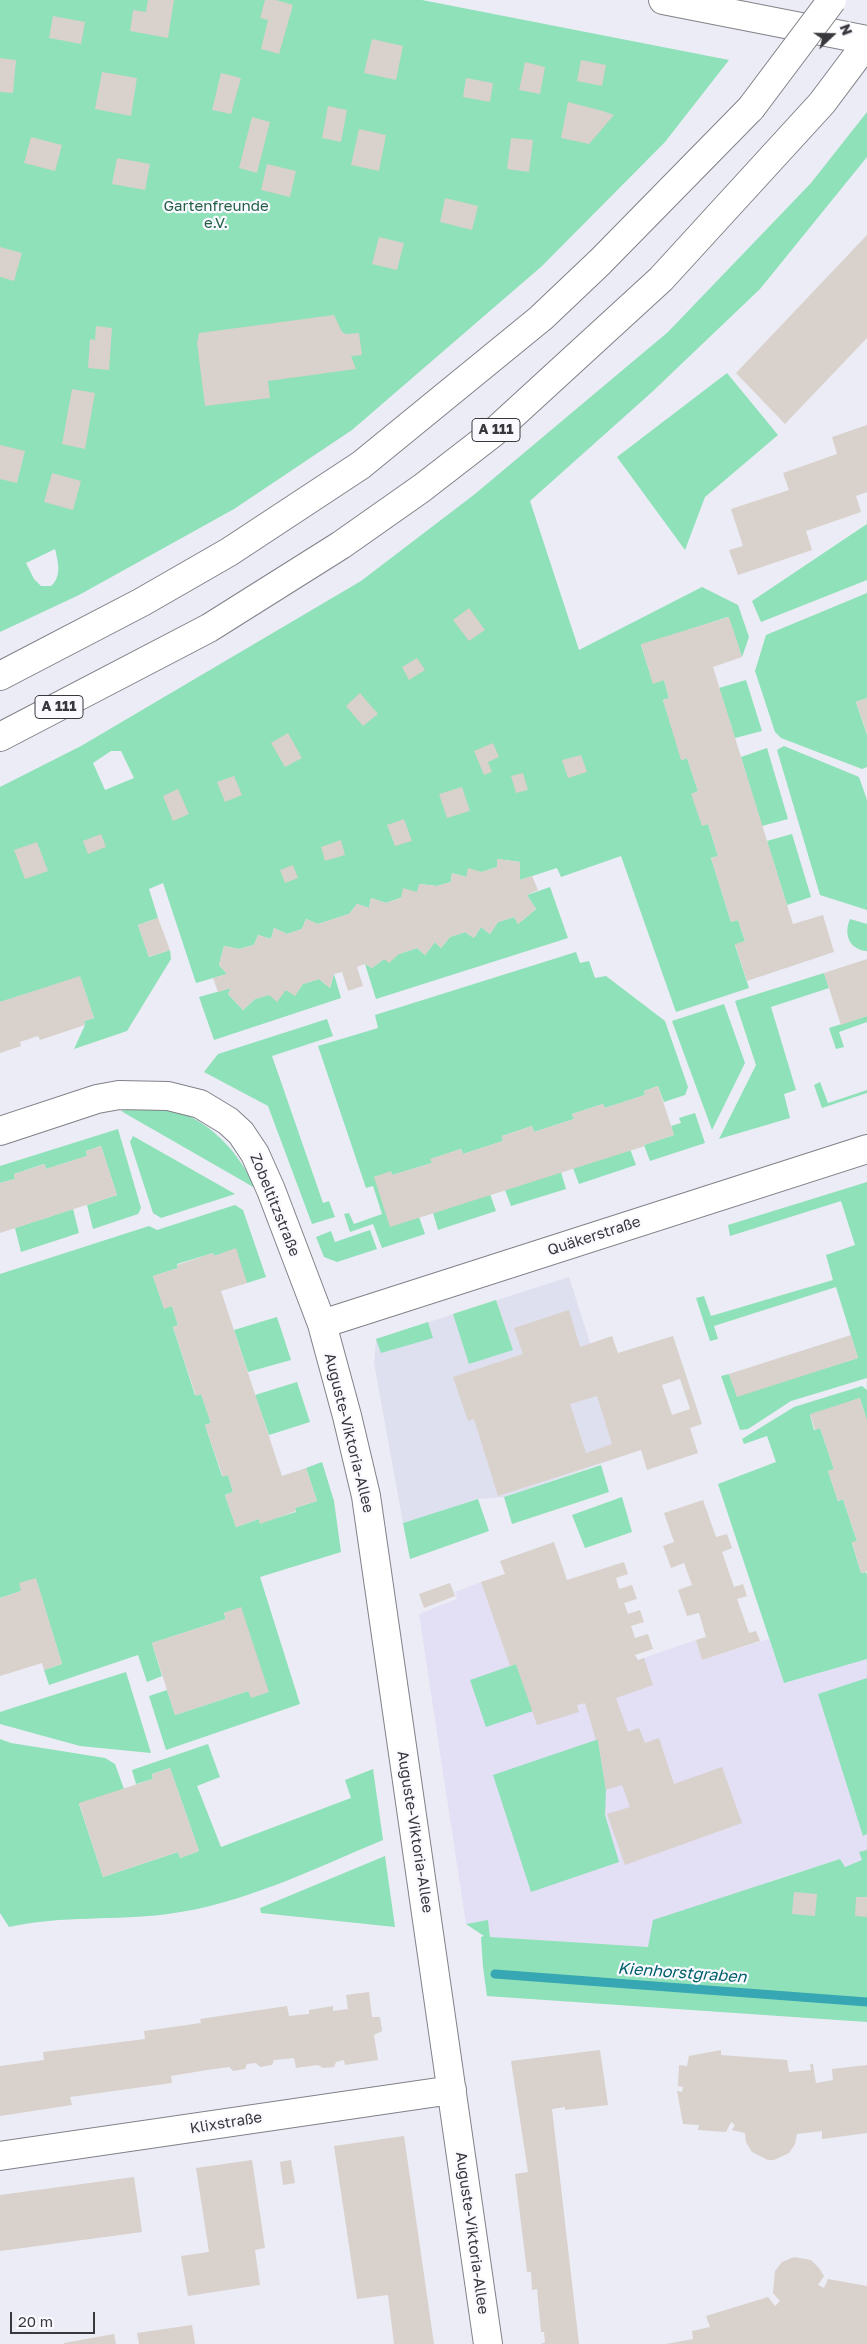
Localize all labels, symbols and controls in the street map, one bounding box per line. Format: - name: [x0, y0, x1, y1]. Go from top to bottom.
- north arrow: [807, 10, 857, 60]
- text: N: [837, 21, 856, 37]
- park label: Gartenfreunde e.V.: [163, 197, 269, 232]
- road number: A 111: [472, 418, 520, 442]
- road number: A 111: [35, 696, 83, 719]
- street label: Zobeltitzstraße: [246, 1151, 304, 1259]
- street label: Quäkerstraße: [545, 1212, 643, 1260]
- street label: Auguste-Viktoria-Allee: [320, 1351, 378, 1515]
- street label: Auguste-Viktoria-Allee: [393, 1750, 437, 1914]
- water label: Kienhorstgraben: [617, 1959, 747, 1987]
- street label: Klixstraße: [189, 2108, 263, 2138]
- street label: Auguste-Viktoria-Allee: [452, 2151, 492, 2315]
- scale bar: [12, 2302, 98, 2334]
- text: 20 m: [18, 2312, 53, 2330]

